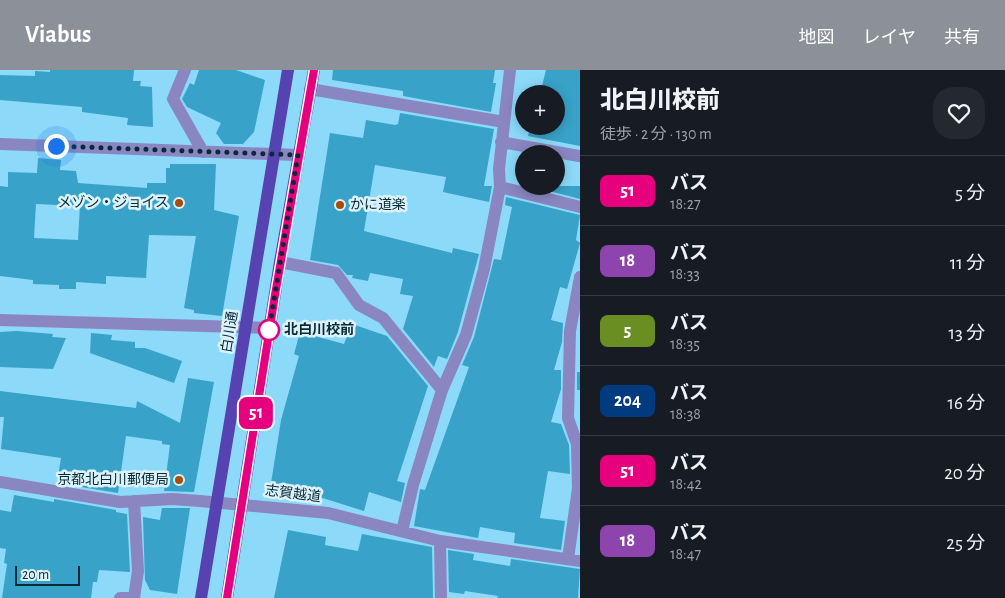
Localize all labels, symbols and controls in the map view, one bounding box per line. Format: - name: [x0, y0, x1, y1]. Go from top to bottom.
- text: Viabus: [25, 23, 91, 47]
- text: 地図: [799, 29, 835, 47]
- text: レイヤ: [863, 29, 916, 47]
- text: 共有: [944, 29, 980, 47]
- map controls: [515, 85, 565, 195]
- button: +: [515, 85, 565, 135]
- button: heart: [933, 87, 985, 139]
- text: 北白川校前: [600, 89, 720, 113]
- text: 徒歩 · 2 分 · 130 m: [600, 126, 712, 142]
- your location: [44, 134, 69, 159]
- button: −: [515, 145, 565, 195]
- text: バス: [670, 174, 708, 193]
- text: 51: [620, 182, 635, 200]
- text: 5 分: [955, 184, 985, 203]
- place label: メゾン・ジョイス: [57, 195, 169, 210]
- text: 18:27: [670, 196, 701, 212]
- marker: メゾン・ジョイス: [173, 197, 185, 209]
- place label: かに道楽: [350, 197, 406, 212]
- marker: かに道楽: [334, 199, 346, 211]
- text: バス: [670, 244, 708, 263]
- text: 18: [620, 252, 635, 270]
- text: 11 分: [950, 254, 985, 273]
- text: 18:33: [670, 266, 700, 282]
- street label: 白川通: [219, 310, 240, 354]
- text: バス: [670, 314, 708, 333]
- marker: 北白川校前: [258, 319, 280, 341]
- place label: 北白川校前: [284, 321, 354, 337]
- text: 5: [624, 322, 631, 340]
- text: 13 分: [949, 324, 985, 343]
- text: 18:35: [670, 336, 700, 352]
- text: バス: [670, 384, 708, 403]
- text: 204: [614, 392, 641, 410]
- text: 16 分: [947, 394, 985, 413]
- line badge: 51: [234, 397, 278, 429]
- text: 51: [249, 404, 263, 422]
- text: 18:38: [670, 406, 701, 422]
- text: バス: [670, 454, 708, 473]
- text: 51: [620, 462, 635, 480]
- text: 20 分: [944, 464, 985, 483]
- place label: 京都北白川郵便局: [57, 471, 169, 487]
- marker: 京都北白川郵便局: [173, 474, 185, 486]
- text: 18:42: [670, 476, 702, 492]
- street label: 志賀越道: [264, 483, 322, 504]
- text: バス: [670, 524, 708, 543]
- text: 18: [620, 532, 635, 550]
- text: 25 分: [946, 534, 985, 553]
- text: 18:47: [670, 546, 701, 562]
- scale bar: [15, 563, 80, 586]
- text: 20 m: [22, 568, 49, 582]

